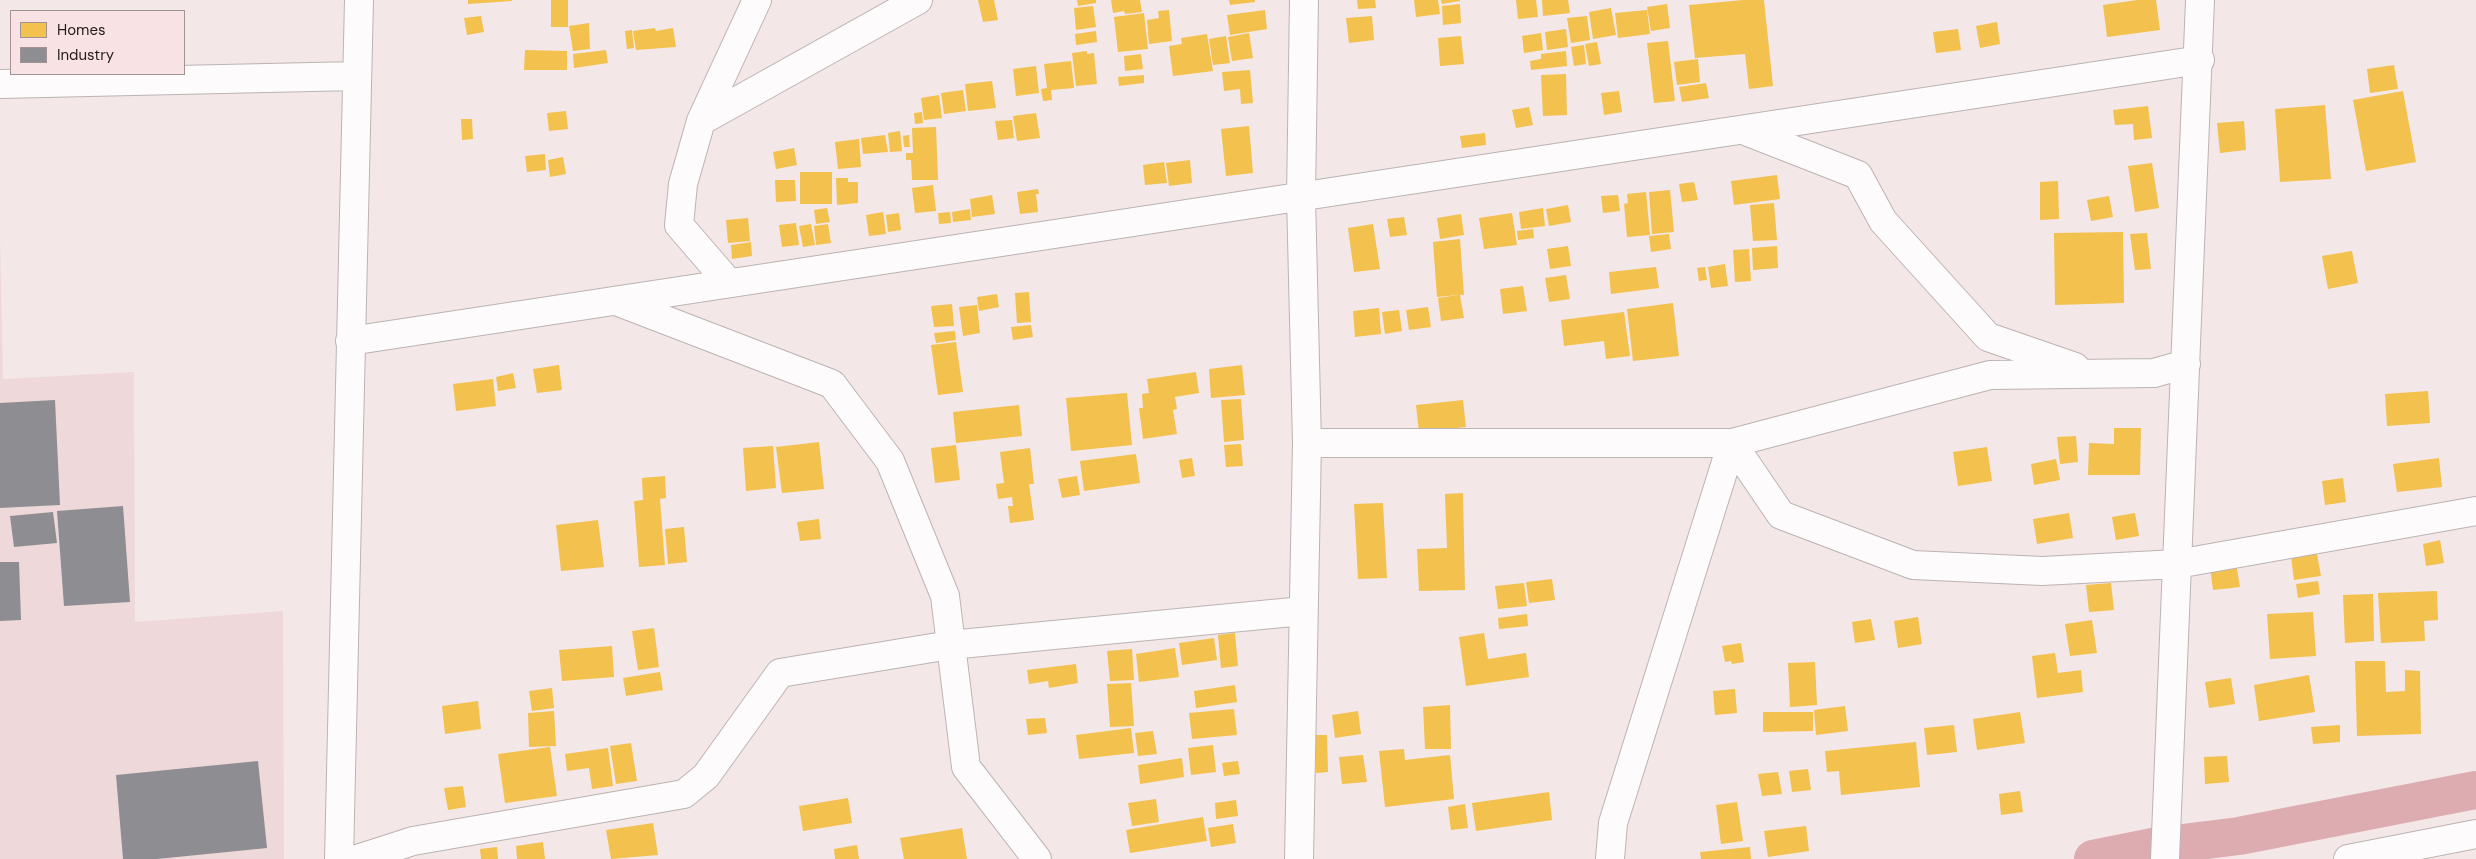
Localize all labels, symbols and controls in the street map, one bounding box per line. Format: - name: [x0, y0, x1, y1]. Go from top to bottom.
- legend: [10, 10, 185, 75]
- text: Homes: [57, 20, 106, 40]
- text: Industry: [57, 45, 114, 65]

